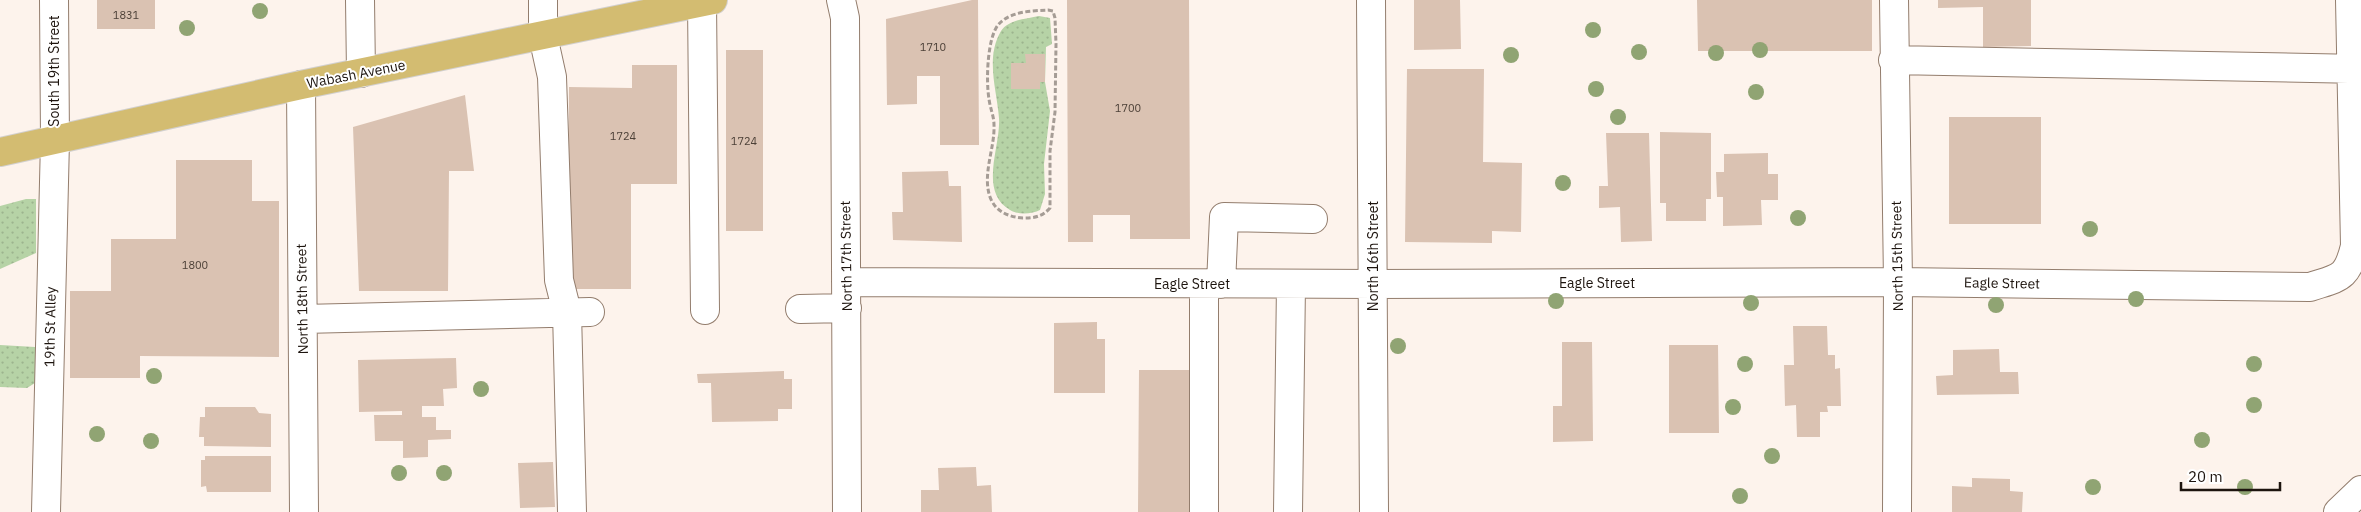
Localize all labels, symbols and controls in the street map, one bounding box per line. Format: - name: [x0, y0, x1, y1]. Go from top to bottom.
- house number: 1831: [113, 8, 140, 22]
- street label: South 19th Street: [45, 15, 63, 127]
- house number: 1710: [920, 40, 946, 54]
- street label: Wabash Avenue: [305, 56, 407, 92]
- house number: 1700: [1115, 101, 1141, 115]
- house number: 1724: [610, 129, 637, 143]
- house number: 1724: [731, 134, 758, 148]
- street label: North 17th Street: [836, 201, 856, 311]
- street label: North 16th Street: [1364, 201, 1382, 311]
- street label: North 15th Street: [1887, 201, 1907, 311]
- street label: North 18th Street: [292, 244, 312, 354]
- house number: 1800: [182, 258, 208, 272]
- street label: Eagle Street: [1964, 273, 2040, 293]
- street label: Eagle Street: [1559, 274, 1635, 292]
- street label: Eagle Street: [1154, 275, 1230, 293]
- street label: 19th St Alley: [40, 287, 60, 367]
- scale bar: [2181, 460, 2280, 492]
- text: 20 m: [2188, 467, 2223, 486]

